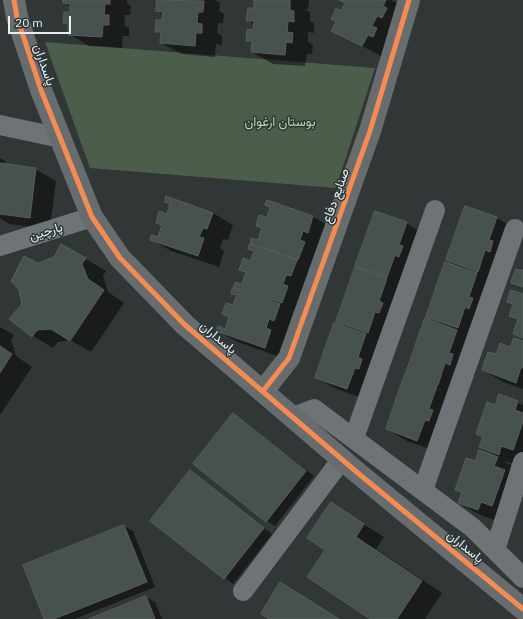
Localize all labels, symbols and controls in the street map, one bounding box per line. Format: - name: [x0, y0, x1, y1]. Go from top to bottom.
- scale bar: [10, 8, 73, 34]
- text: 20 m: [15, 15, 43, 30]
- street label: پاسداران: [30, 42, 58, 88]
- park label: بوستان ارغوان: [245, 114, 315, 130]
- street label: صنایع دفاع: [319, 166, 353, 226]
- street label: پارچین: [27, 220, 65, 244]
- street label: پاسداران: [197, 318, 239, 358]
- street label: پاسداران: [443, 527, 487, 567]

